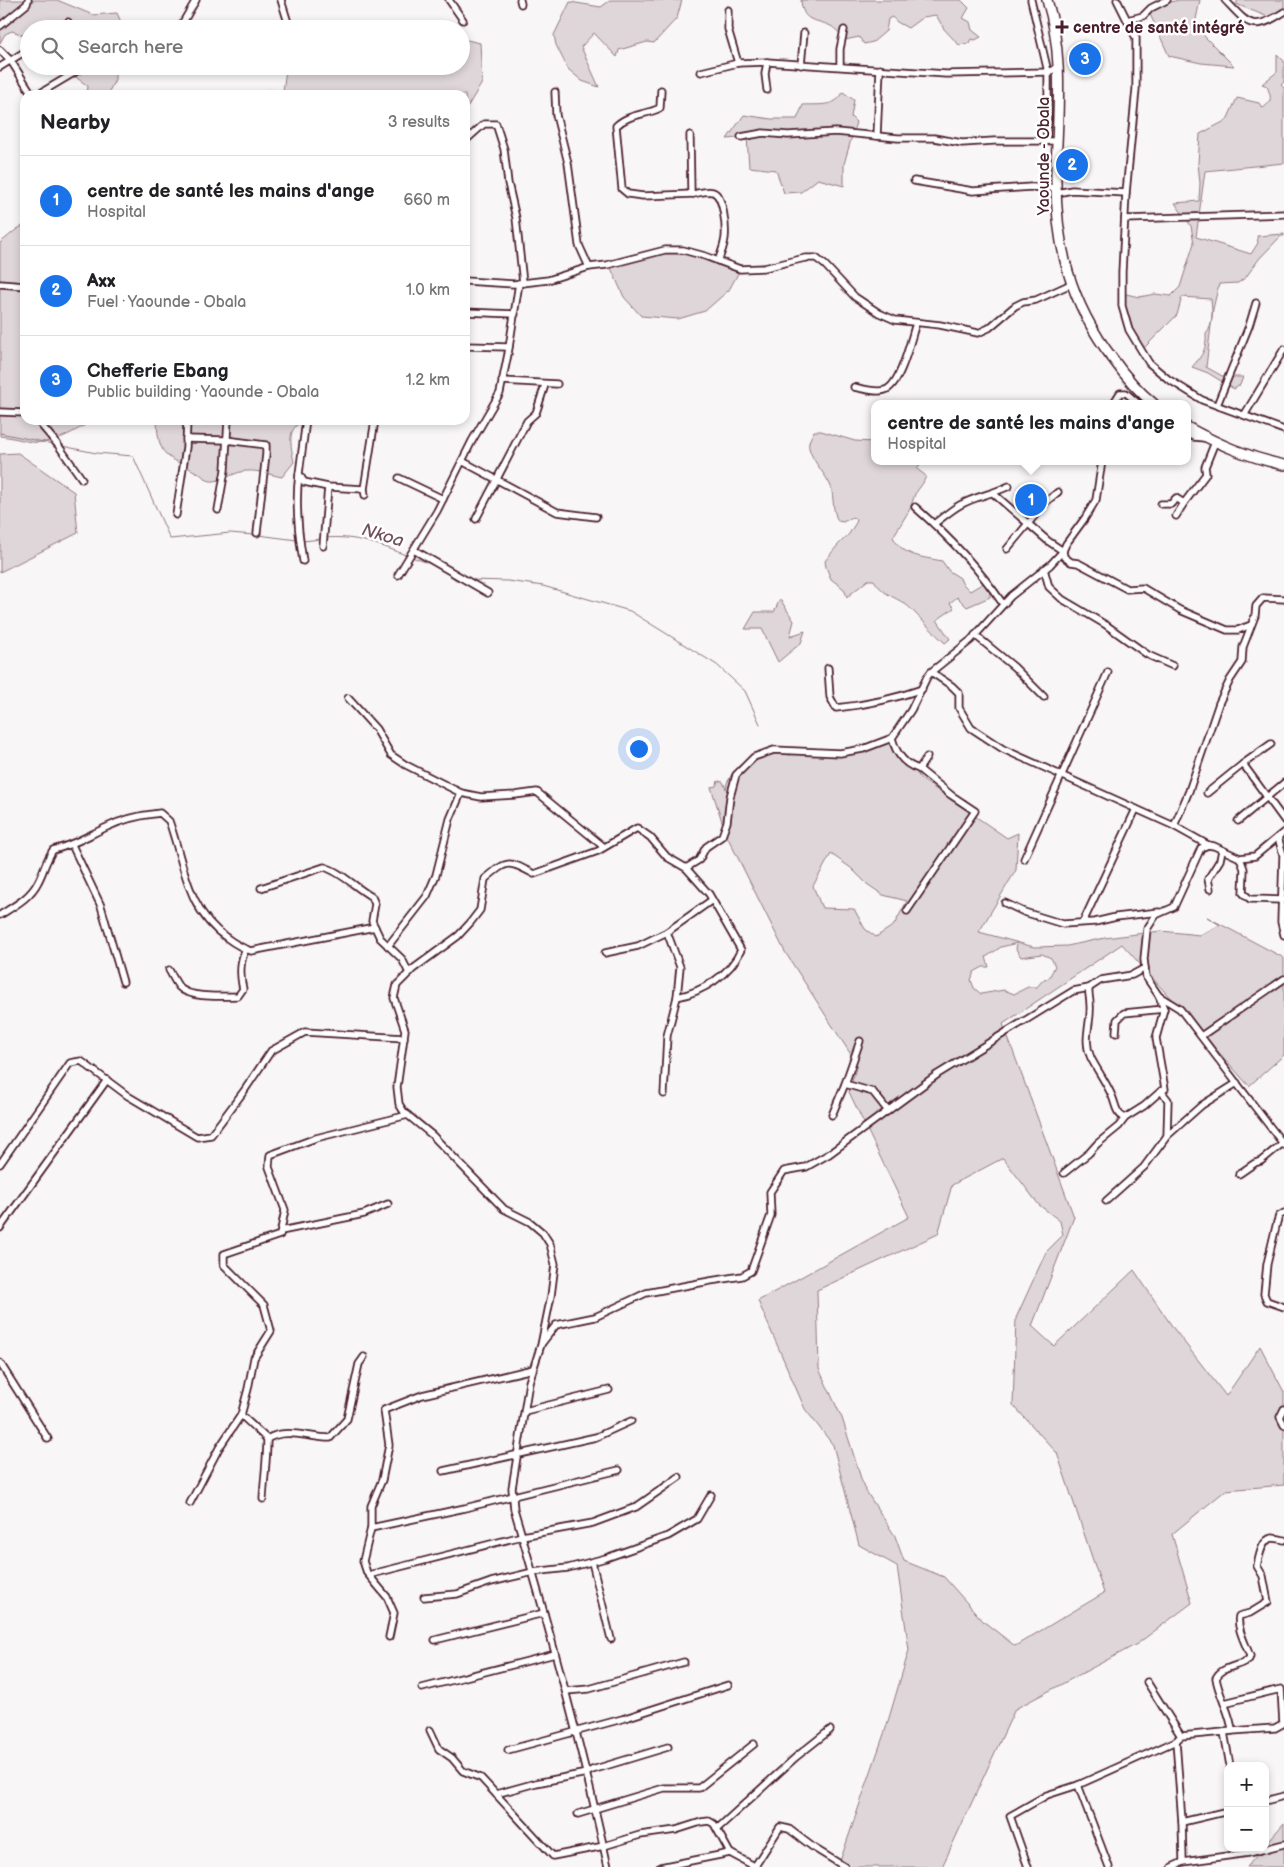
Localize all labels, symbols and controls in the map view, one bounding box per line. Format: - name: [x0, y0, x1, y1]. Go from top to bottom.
- place label: centre de santé intégré: [1073, 19, 1245, 38]
- search box: [20, 20, 470, 75]
- marker: centre de santé intégré: [1055, 20, 1069, 34]
- icon: search: [38, 34, 66, 62]
- text: Search here: [78, 36, 183, 59]
- pin: 3: [1069, 40, 1101, 78]
- street label: Yaounde - Obala: [1035, 97, 1054, 216]
- text: Nearby: [40, 110, 110, 135]
- text: 3 results: [388, 113, 450, 132]
- pin: 2: [1056, 146, 1088, 184]
- text: centre de santé les mains d'ange: [87, 180, 375, 203]
- text: 1: [53, 191, 59, 210]
- text: 660 m: [403, 191, 450, 210]
- text: Hospital: [87, 203, 146, 222]
- text: Axx: [87, 270, 115, 293]
- text: 2: [51, 281, 61, 300]
- text: 1.0 km: [406, 281, 450, 300]
- text: Fuel · Yaounde - Obala: [87, 293, 246, 312]
- text: Chefferie Ebang: [87, 360, 229, 383]
- text: 3: [51, 371, 61, 390]
- text: 1.2 km: [406, 371, 450, 390]
- text: Public building · Yaounde - Obala: [87, 383, 319, 402]
- popup: [871, 400, 1191, 465]
- text: centre de santé les mains d'ange: [887, 412, 1175, 435]
- text: Hospital: [887, 435, 946, 454]
- pin: 1: [1015, 481, 1047, 519]
- water label: Nkoa: [359, 519, 406, 552]
- your location: [626, 736, 652, 762]
- map controls: [1224, 1762, 1269, 1852]
- button: +: [1224, 1762, 1269, 1807]
- button: −: [1224, 1807, 1269, 1852]

